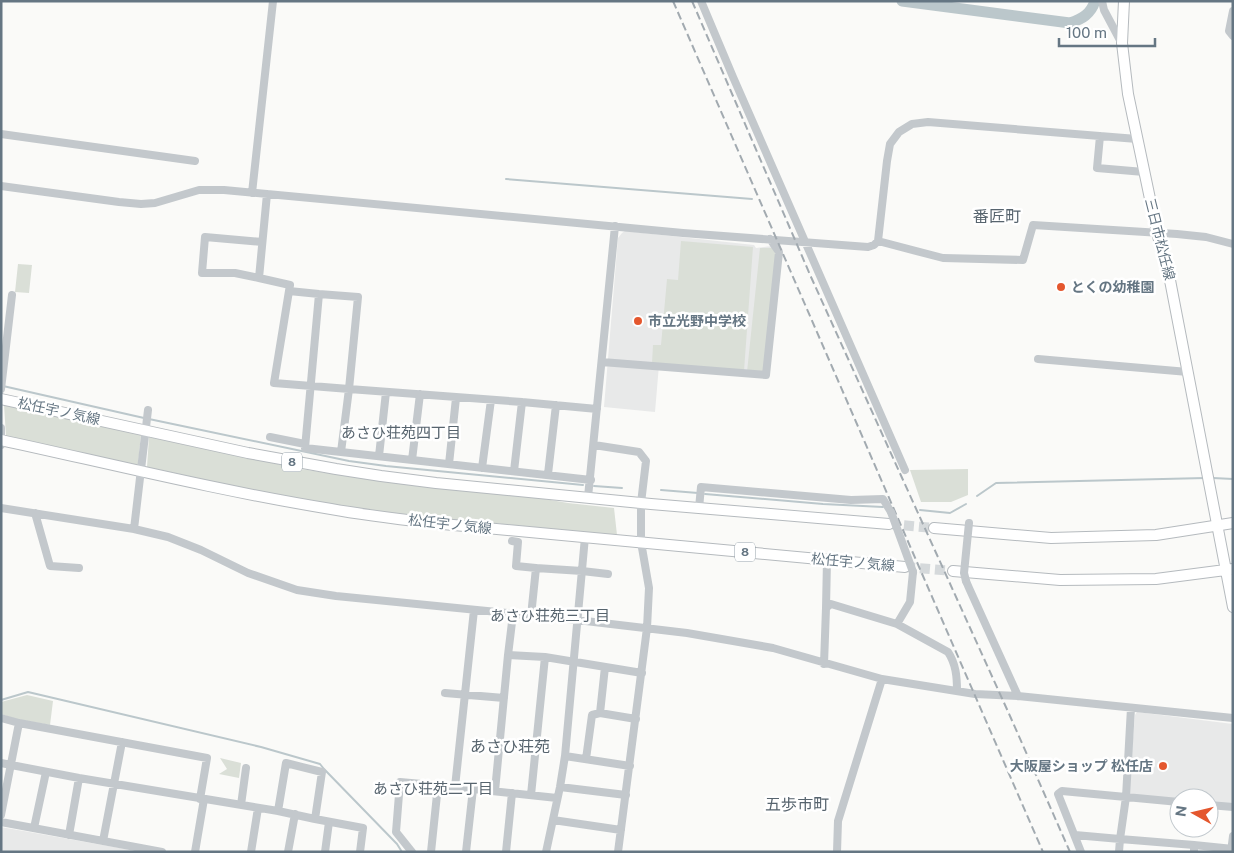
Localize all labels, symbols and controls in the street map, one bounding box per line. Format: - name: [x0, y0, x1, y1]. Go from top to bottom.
- scale bar: [1059, 15, 1155, 47]
- text: 100 m: [1066, 24, 1107, 41]
- street label: 三日市松任線: [1142, 196, 1178, 282]
- district label: 番匠町: [973, 207, 1021, 226]
- place label: とくの幼稚園: [1071, 279, 1155, 295]
- marker: とくの幼稚園: [1055, 281, 1067, 293]
- place label: 市立光野中学校: [648, 313, 746, 329]
- marker: 市立光野中学校: [632, 315, 644, 327]
- street label: 松任宇ノ気線: [16, 394, 102, 428]
- district label: あさひ荘苑四丁目: [341, 424, 461, 441]
- road number: 8: [282, 452, 302, 472]
- street label: 松任宇ノ気線: [407, 512, 493, 536]
- road number: 8: [735, 542, 755, 562]
- street label: 松任宇ノ気線: [810, 550, 896, 574]
- district label: あさひ荘苑三丁目: [490, 607, 610, 624]
- district label: あさひ荘苑: [470, 737, 550, 756]
- place label: 大阪屋ショップ 松任店: [1010, 758, 1153, 774]
- marker: 大阪屋ショップ 松任店: [1157, 760, 1169, 772]
- district label: あさひ荘苑二丁目: [373, 780, 493, 797]
- north arrow: [1169, 788, 1219, 838]
- district label: 五歩市町: [765, 795, 829, 814]
- text: N: [1172, 805, 1190, 818]

